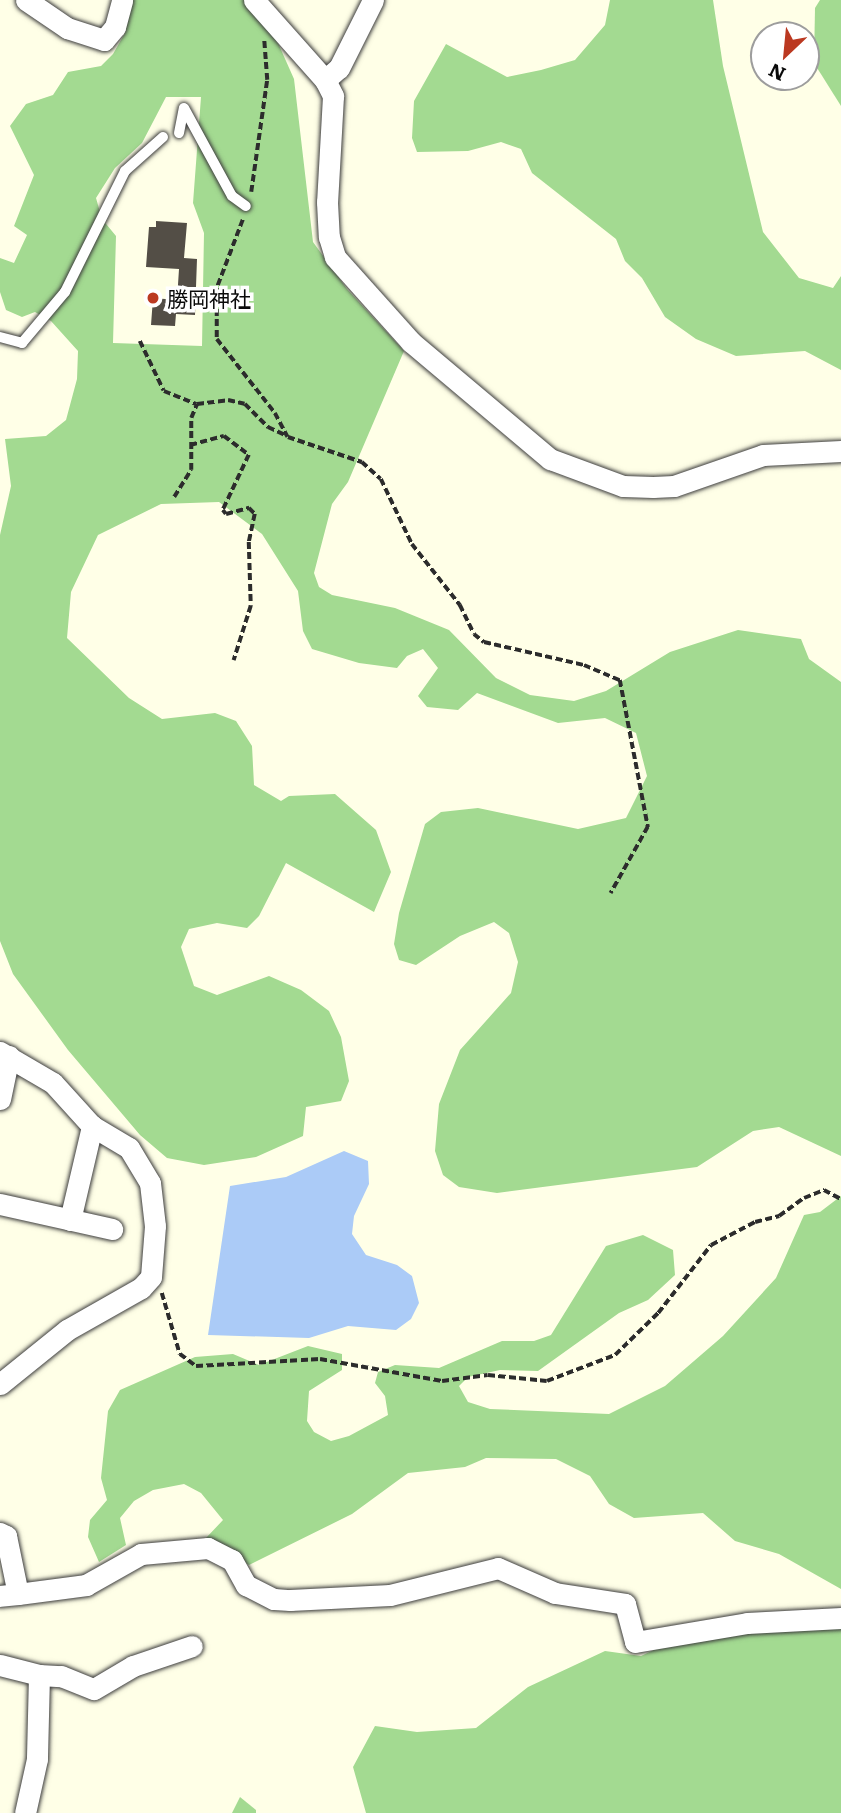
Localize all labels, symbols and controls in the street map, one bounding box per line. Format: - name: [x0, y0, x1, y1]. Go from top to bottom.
- north arrow: [750, 21, 820, 91]
- text: N: [763, 57, 790, 89]
- place label: 勝岡神社: [167, 285, 251, 311]
- marker: 勝岡神社: [145, 290, 161, 306]

